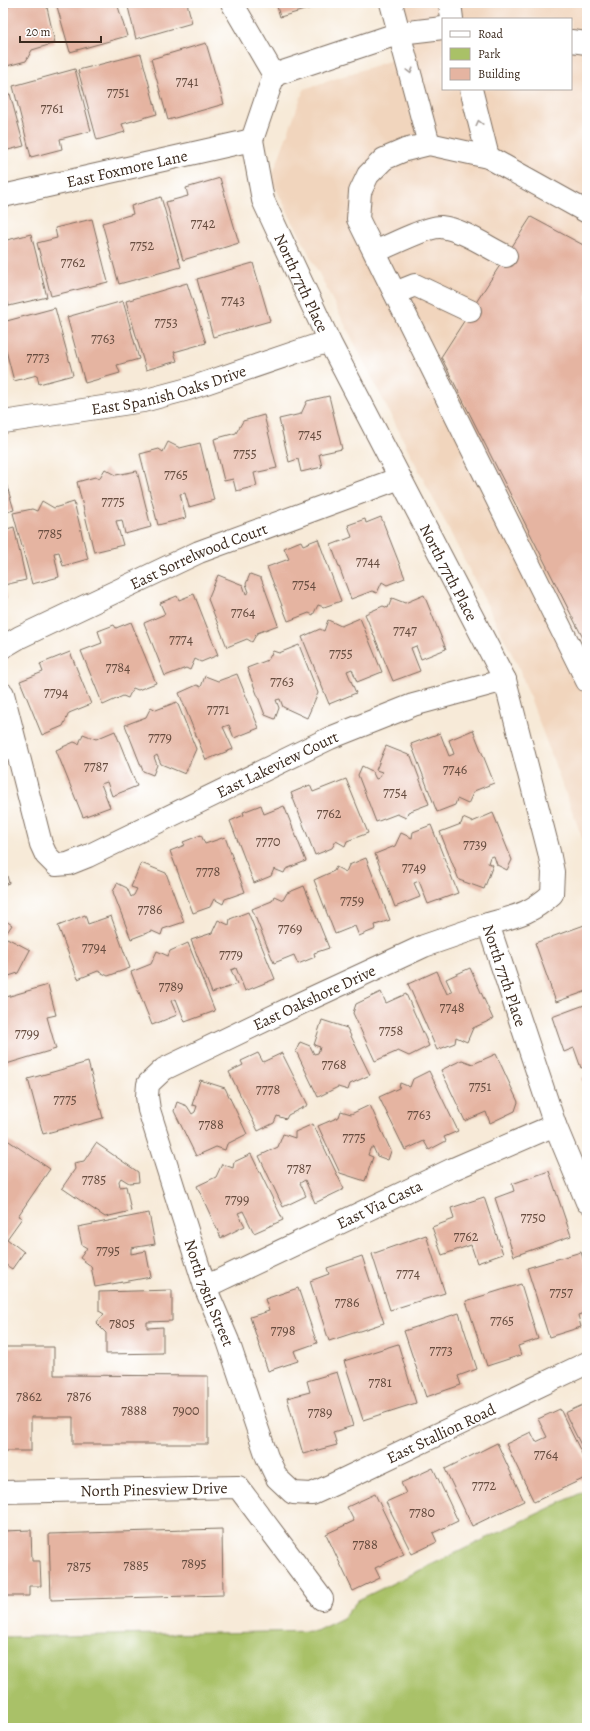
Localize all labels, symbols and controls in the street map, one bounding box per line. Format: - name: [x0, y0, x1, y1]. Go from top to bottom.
- scale bar: [20, 18, 101, 44]
- legend: [442, 18, 572, 90]
- text: 20 m: [26, 24, 50, 40]
- text: Road: [478, 26, 504, 42]
- text: Park: [478, 46, 501, 62]
- text: Building: [478, 66, 520, 82]
- one-way arrow: [405, 68, 413, 74]
- house number: 7741: [176, 72, 199, 91]
- house number: 7751: [107, 83, 129, 102]
- house number: 7761: [40, 99, 64, 118]
- one-way arrow: [476, 120, 484, 126]
- street label: East Foxmore Lane: [65, 145, 190, 193]
- house number: 7742: [191, 214, 216, 233]
- street label: North 77th Place: [268, 230, 333, 336]
- house number: 7752: [130, 236, 155, 255]
- house number: 7762: [61, 253, 86, 272]
- house number: 7743: [221, 291, 245, 310]
- house number: 7753: [154, 313, 178, 332]
- house number: 7763: [91, 329, 115, 348]
- house number: 7773: [26, 348, 50, 367]
- street label: East Spanish Oaks Drive: [90, 360, 249, 421]
- house number: 7745: [298, 425, 322, 444]
- house number: 7755: [233, 444, 257, 463]
- house number: 7765: [164, 465, 188, 484]
- house number: 7775: [101, 492, 125, 511]
- street label: East Sorrelwood Court: [126, 518, 271, 595]
- street label: North 77th Place: [414, 520, 483, 625]
- house number: 7785: [38, 524, 62, 543]
- house number: 7744: [356, 552, 380, 571]
- house number: 7754: [292, 575, 316, 594]
- house number: 7764: [231, 603, 255, 622]
- house number: 7747: [393, 621, 417, 640]
- house number: 7774: [169, 630, 193, 649]
- house number: 7755: [329, 644, 353, 663]
- house number: 7784: [106, 658, 130, 677]
- house number: 7763: [270, 672, 294, 691]
- house number: 7794: [44, 683, 68, 702]
- house number: 7771: [207, 700, 229, 719]
- street label: East Lakeview Court: [213, 726, 342, 804]
- house number: 7779: [148, 728, 172, 747]
- house number: 7787: [84, 757, 108, 776]
- house number: 7746: [443, 760, 467, 779]
- house number: 7754: [383, 783, 407, 802]
- house number: 7762: [317, 804, 342, 823]
- house number: 7770: [255, 832, 281, 851]
- house number: 7739: [463, 835, 487, 854]
- house number: 7749: [402, 858, 426, 877]
- house number: 7778: [196, 862, 220, 881]
- house number: 7759: [340, 891, 364, 910]
- house number: 7786: [137, 900, 163, 919]
- house number: 7769: [278, 919, 302, 938]
- street label: North 77th Place: [477, 922, 531, 1030]
- house number: 7794: [82, 938, 106, 957]
- house number: 7779: [219, 945, 243, 964]
- street label: East Oakshore Drive: [249, 960, 379, 1036]
- house number: 7789: [159, 977, 183, 996]
- house number: 7748: [440, 998, 465, 1017]
- house number: 7758: [379, 1021, 403, 1040]
- house number: 7799: [15, 1024, 39, 1043]
- house number: 7768: [321, 1055, 347, 1074]
- house number: 7751: [469, 1077, 491, 1096]
- house number: 7778: [256, 1080, 280, 1099]
- house number: 7775: [53, 1090, 77, 1109]
- house number: 7763: [407, 1105, 431, 1124]
- house number: 7788: [198, 1115, 224, 1134]
- house number: 7775: [342, 1128, 366, 1147]
- house number: 7787: [287, 1159, 311, 1178]
- house number: 7785: [82, 1170, 106, 1189]
- street label: East Via Casta: [333, 1175, 427, 1235]
- house number: 7799: [225, 1190, 249, 1209]
- house number: 7750: [520, 1208, 546, 1227]
- house number: 7762: [454, 1227, 479, 1246]
- street label: North 78th Street: [179, 1237, 239, 1349]
- house number: 7795: [96, 1241, 120, 1260]
- house number: 7774: [396, 1264, 420, 1283]
- house number: 7757: [549, 1283, 573, 1302]
- house number: 7786: [334, 1293, 360, 1312]
- house number: 7765: [490, 1311, 514, 1330]
- house number: 7805: [109, 1314, 135, 1333]
- house number: 7798: [271, 1321, 296, 1340]
- house number: 7773: [429, 1341, 453, 1360]
- house number: 7781: [368, 1373, 392, 1392]
- house number: 7862: [16, 1387, 42, 1406]
- house number: 7876: [66, 1387, 92, 1406]
- street label: East Stallion Road: [383, 1398, 500, 1469]
- house number: 7888: [121, 1401, 147, 1420]
- house number: 7900: [172, 1401, 200, 1420]
- house number: 7789: [308, 1403, 332, 1422]
- house number: 7764: [534, 1445, 558, 1464]
- house number: 7772: [472, 1476, 496, 1495]
- street label: North Pinesview Drive: [80, 1477, 228, 1502]
- house number: 7780: [409, 1503, 435, 1522]
- house number: 7788: [352, 1535, 378, 1554]
- house number: 7895: [181, 1554, 207, 1573]
- house number: 7885: [123, 1556, 149, 1575]
- house number: 7875: [67, 1557, 91, 1576]

